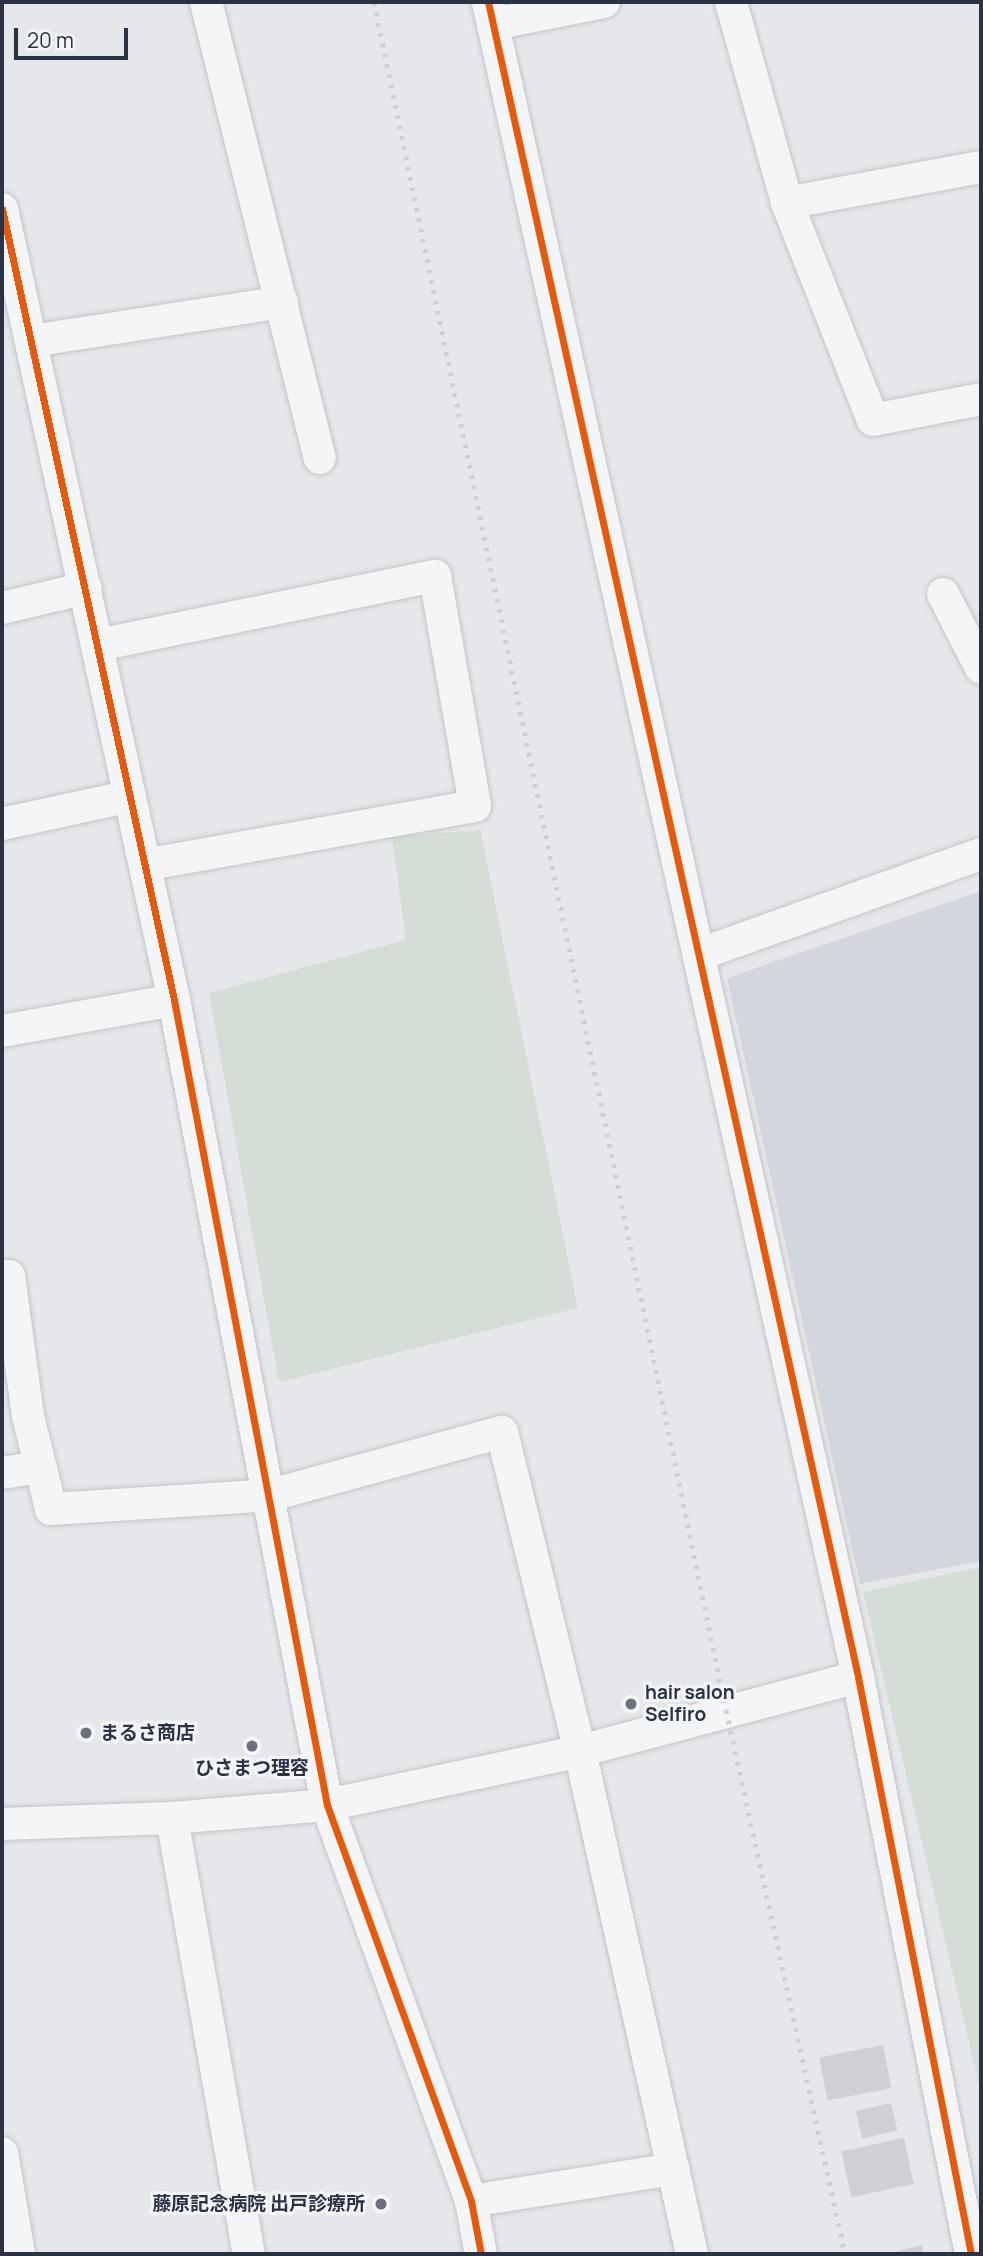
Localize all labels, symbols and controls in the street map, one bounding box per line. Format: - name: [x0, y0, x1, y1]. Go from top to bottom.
- scale bar: [18, 14, 131, 58]
- text: 20 m: [27, 26, 74, 54]
- place label: hair salon Selfiro: [645, 1682, 735, 1726]
- marker: hair salon Selfiro: [623, 1696, 639, 1712]
- place label: まるさ商店: [100, 1722, 195, 1744]
- marker: まるさ商店: [78, 1725, 94, 1741]
- marker: ひさまつ理容: [244, 1738, 260, 1754]
- place label: ひさまつ理容: [195, 1757, 309, 1779]
- place label: 藤原記念病院 出戸診療所: [152, 2193, 365, 2215]
- marker: 藤原記念病院 出戸診療所: [371, 2194, 391, 2214]

